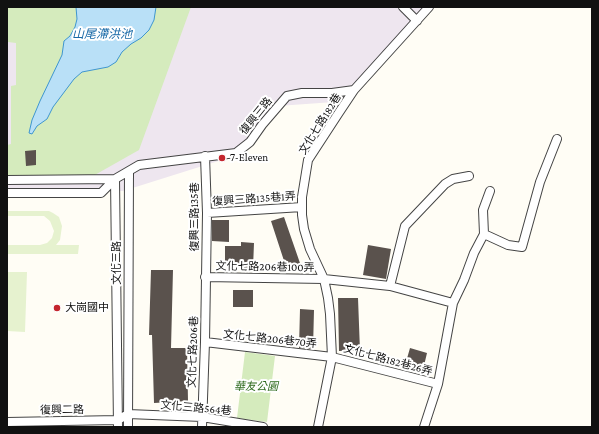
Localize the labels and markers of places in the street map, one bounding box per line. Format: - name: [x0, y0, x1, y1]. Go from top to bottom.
- place label: 7-Eleven: [230, 151, 268, 165]
- marker: 7-Eleven: [217, 153, 227, 163]
- place label: 大崗國中: [65, 301, 109, 315]
- marker: 大崗國中: [52, 303, 62, 313]

